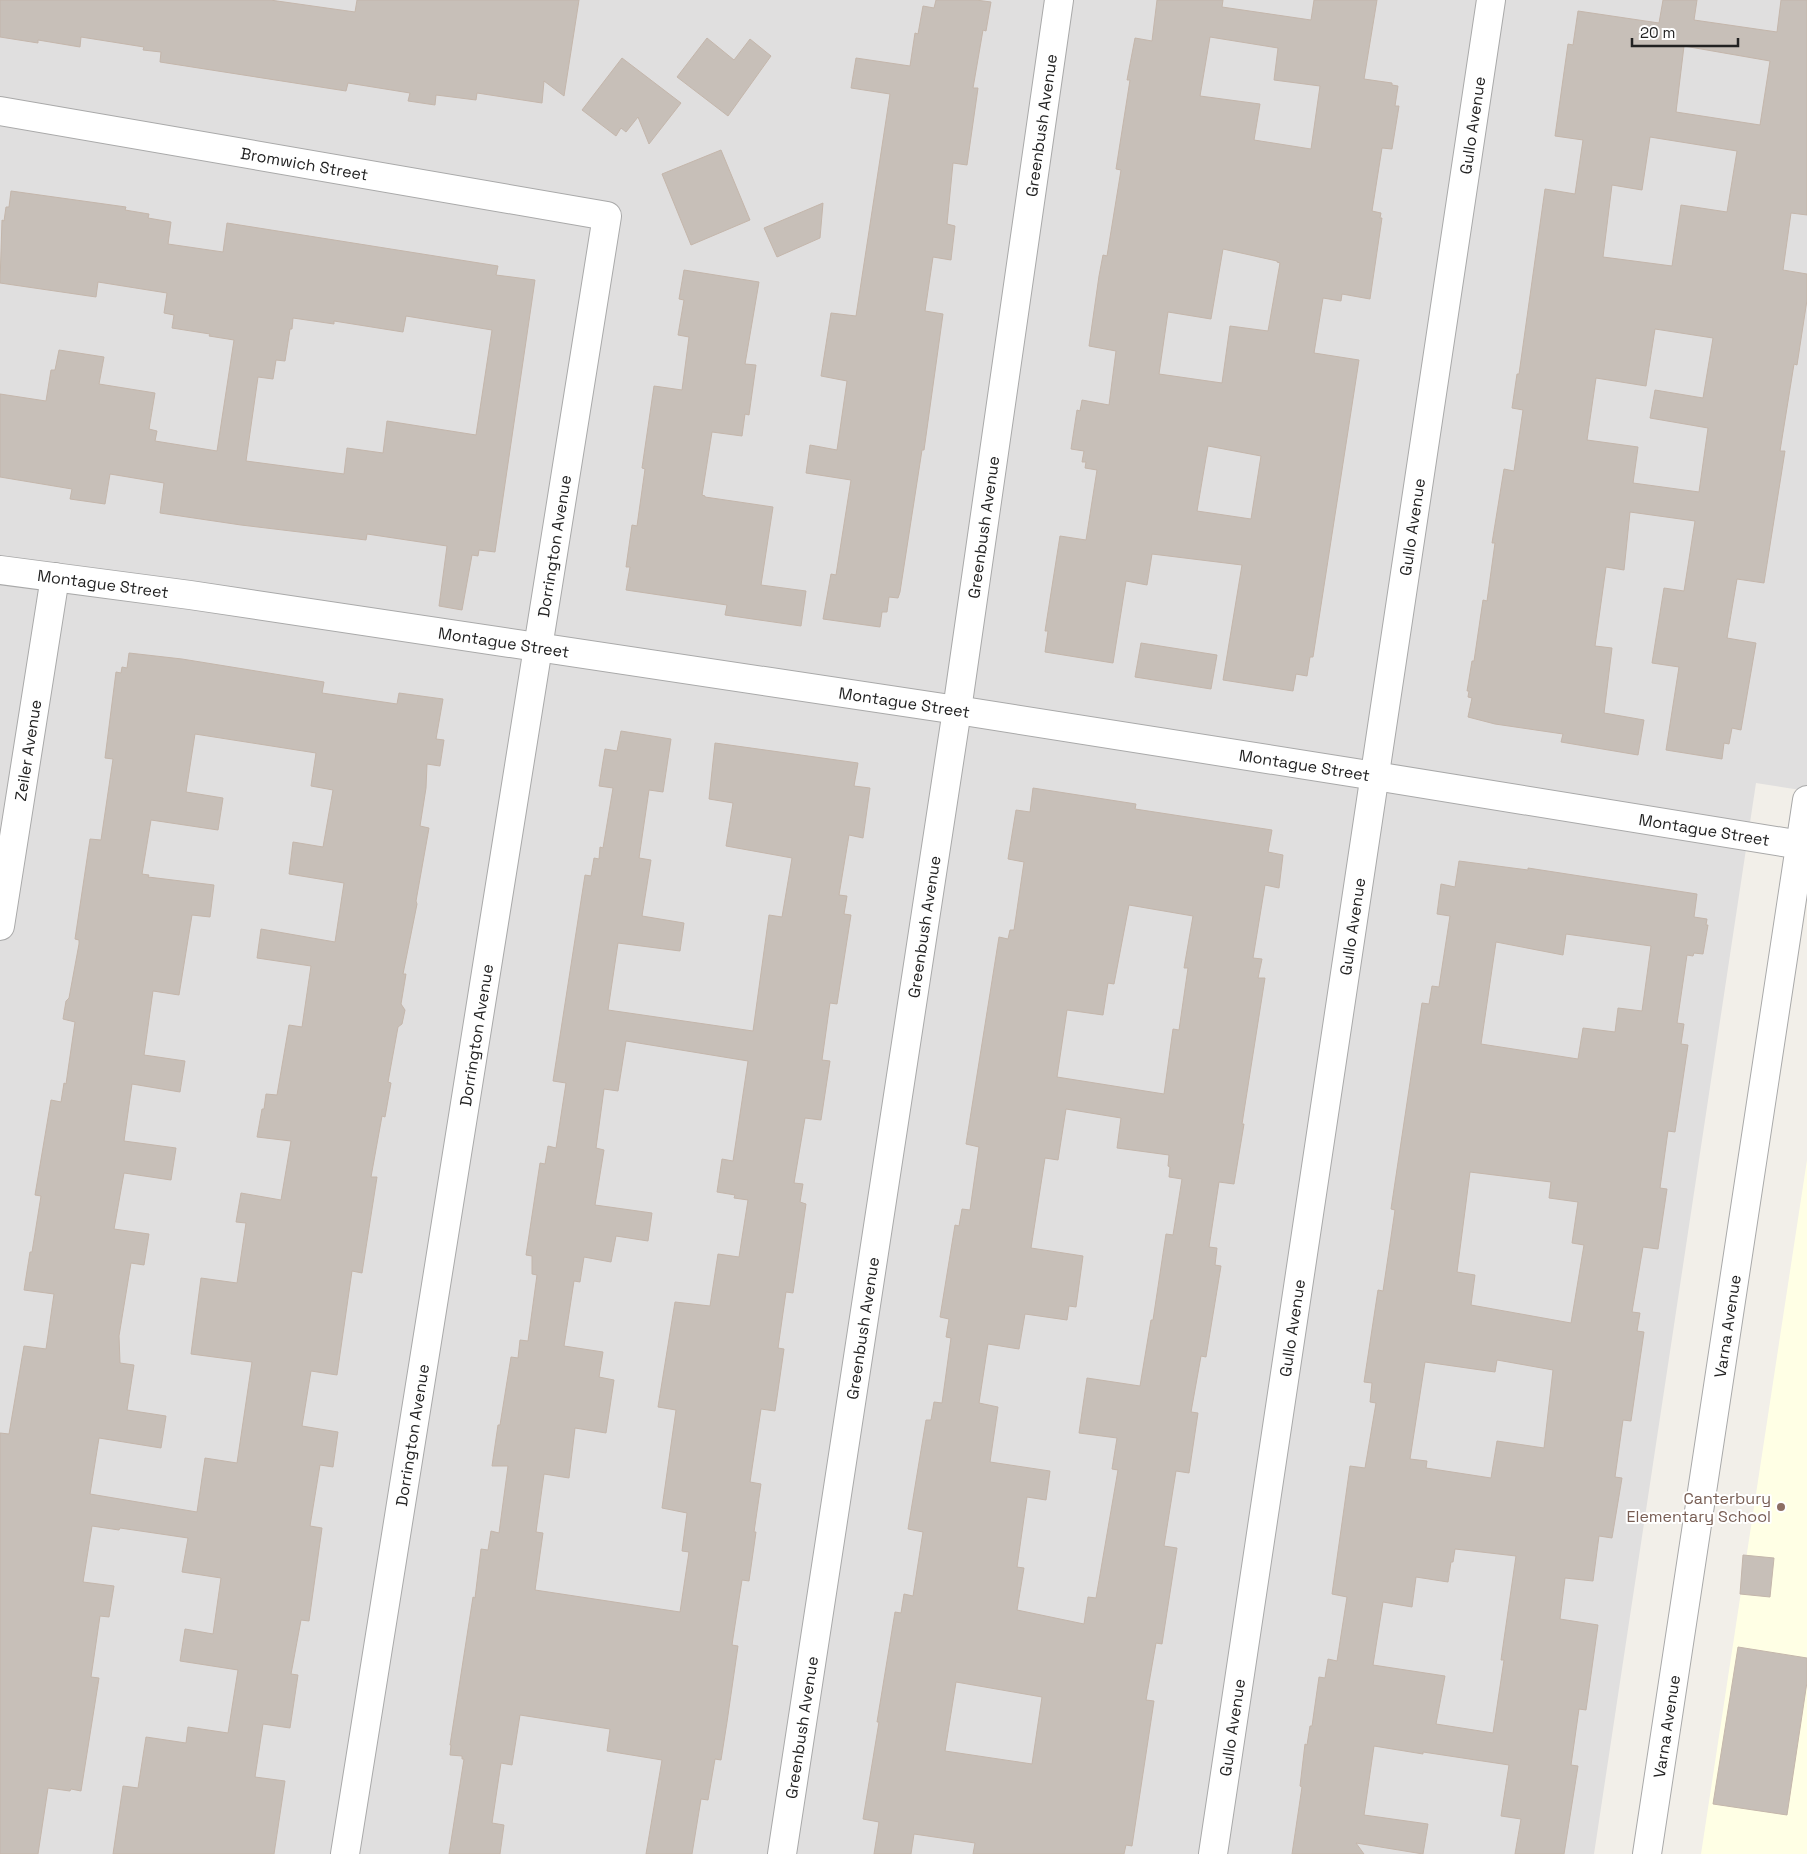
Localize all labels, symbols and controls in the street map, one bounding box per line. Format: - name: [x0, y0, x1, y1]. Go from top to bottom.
- scale bar: [1632, 15, 1738, 47]
- text: 20 m: [1640, 23, 1675, 42]
- street label: Greenbush Avenue: [1021, 53, 1062, 198]
- street label: Gullo Avenue: [1455, 75, 1490, 176]
- street label: Bromwich Street: [239, 143, 370, 186]
- street label: Greenbush Avenue: [963, 455, 1004, 600]
- street label: Dorrington Avenue: [533, 473, 576, 619]
- street label: Gullo Avenue: [1395, 477, 1430, 577]
- street label: Montague Street: [36, 565, 170, 603]
- street label: Montague Street: [437, 622, 571, 663]
- street label: Montague Street: [837, 682, 971, 723]
- street label: Zeiler Avenue: [10, 698, 47, 802]
- street label: Montague Street: [1237, 745, 1371, 786]
- street label: Montague Street: [1637, 809, 1771, 851]
- street label: Greenbush Avenue: [903, 854, 946, 1000]
- street label: Gullo Avenue: [1335, 876, 1370, 977]
- street label: Dorrington Avenue: [455, 962, 498, 1108]
- street label: Greenbush Avenue: [842, 1255, 884, 1401]
- street label: Varna Avenue: [1709, 1273, 1746, 1379]
- street label: Gullo Avenue: [1275, 1278, 1310, 1378]
- street label: Dorrington Avenue: [391, 1362, 434, 1508]
- place label: Canterbury Elementary School: [1626, 1488, 1771, 1527]
- marker: Canterbury Elementary School: [1775, 1501, 1787, 1513]
- street label: Greenbush Avenue: [781, 1655, 823, 1800]
- street label: Varna Avenue: [1649, 1674, 1685, 1780]
- street label: Gullo Avenue: [1215, 1677, 1250, 1778]

